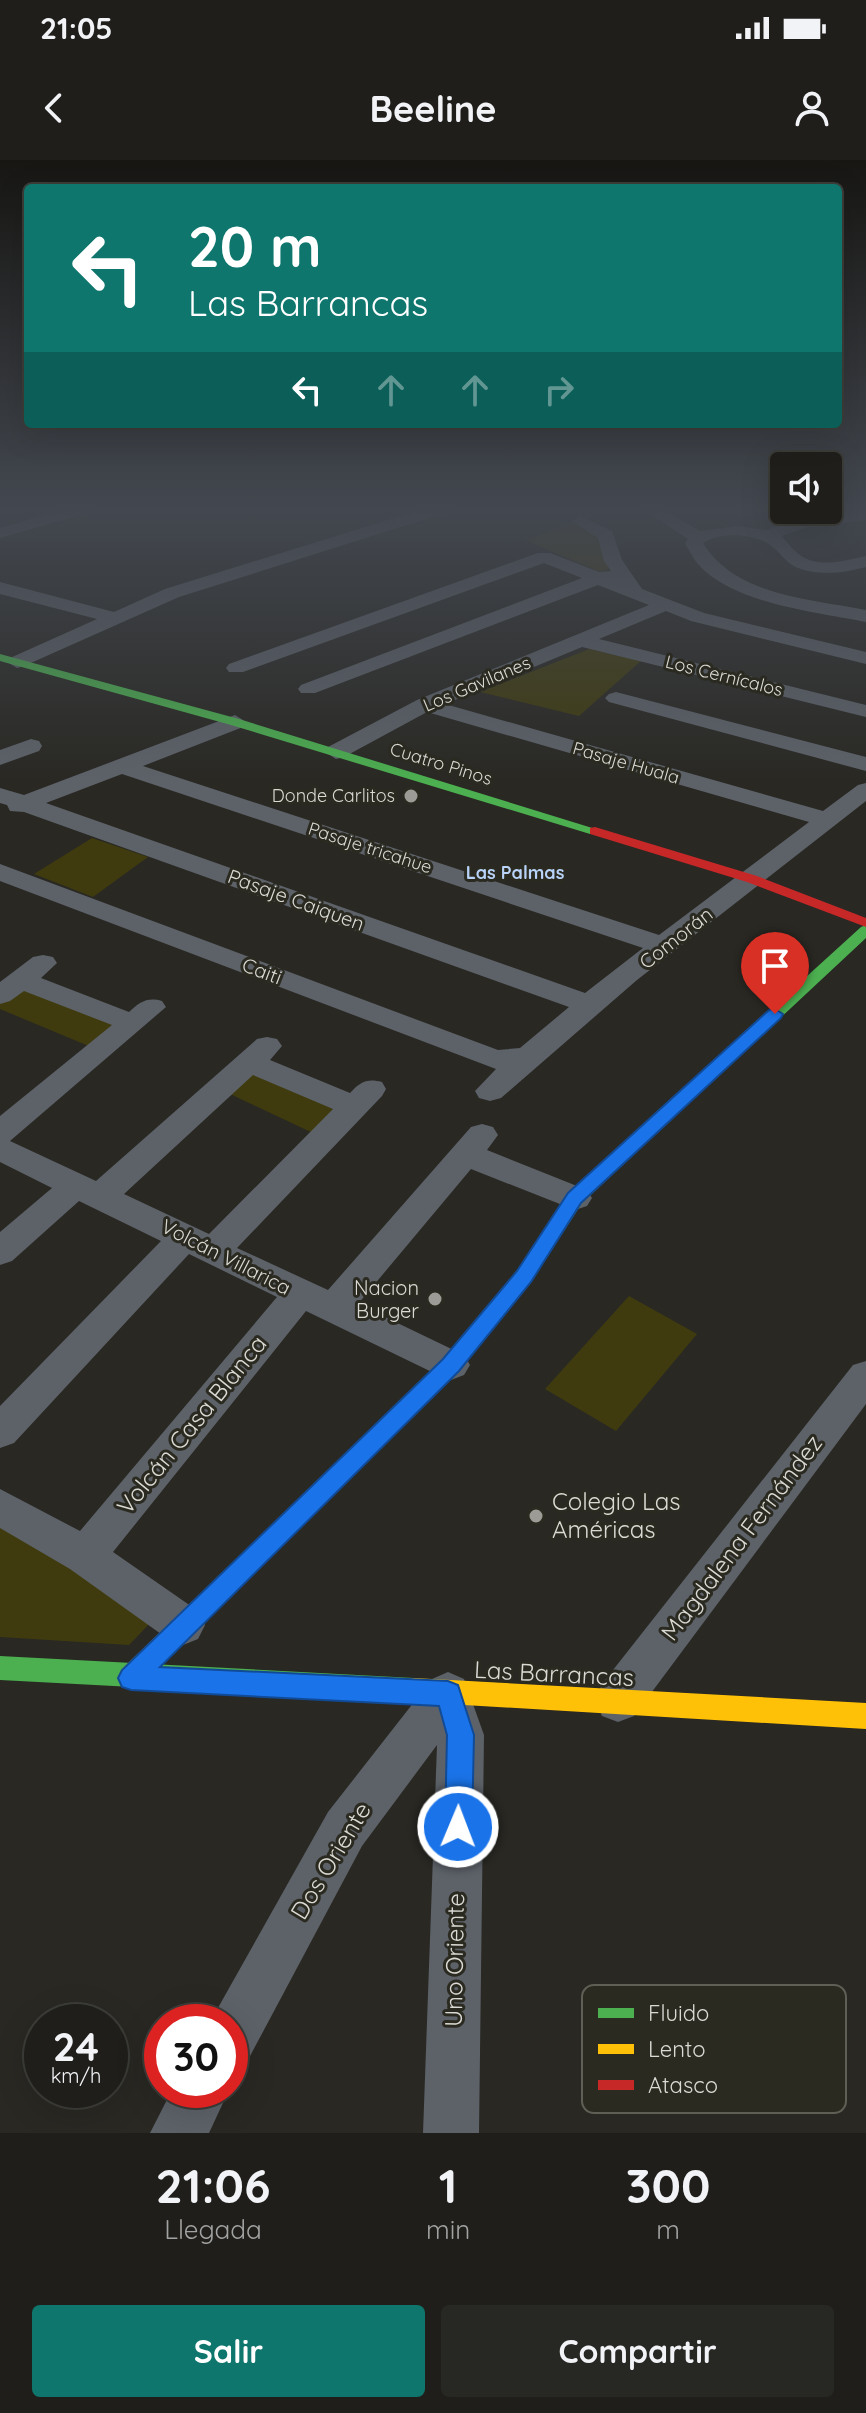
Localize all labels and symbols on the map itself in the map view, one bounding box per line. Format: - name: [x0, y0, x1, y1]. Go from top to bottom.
- street label: Los Cernícalos: [663, 650, 785, 701]
- street label: Los Gavilanes: [420, 651, 534, 717]
- street label: Pasaje Huala: [570, 736, 682, 789]
- street label: Cuatro Pinos: [387, 737, 495, 790]
- place label: Donde Carlitos: [272, 784, 395, 807]
- marker: Donde Carlitos: [402, 787, 420, 805]
- street label: Pasaje tricahue: [305, 817, 435, 878]
- district label: Las Palmas: [466, 861, 565, 884]
- street label: Pasaje Caiquen: [224, 863, 368, 936]
- street label: Comorán: [634, 901, 718, 974]
- pin: [741, 932, 809, 1014]
- street label: Caiti: [239, 952, 286, 989]
- street label: Volcán Villarica: [157, 1213, 295, 1300]
- place label: Nacion Burger: [354, 1275, 419, 1323]
- marker: Nacion Burger: [426, 1290, 444, 1308]
- street label: Volcán Casa Blanca: [110, 1329, 273, 1520]
- street label: Magdalena Fernández: [654, 1429, 828, 1646]
- place label: Colegio Las Américas: [552, 1486, 681, 1544]
- marker: Colegio Las Américas: [527, 1507, 545, 1525]
- street label: Las Barrancas: [473, 1654, 635, 1692]
- position arrow: [416, 1785, 500, 1869]
- street label: Dos Oriente: [283, 1796, 377, 1925]
- street label: Uno Oriente: [438, 1893, 470, 2027]
- legend: [582, 1985, 846, 2113]
- text: Fluido: [648, 1999, 709, 2027]
- speed limit sign: 30: [144, 2004, 248, 2108]
- text: Lento: [648, 2035, 706, 2063]
- text: Atasco: [648, 2071, 718, 2099]

